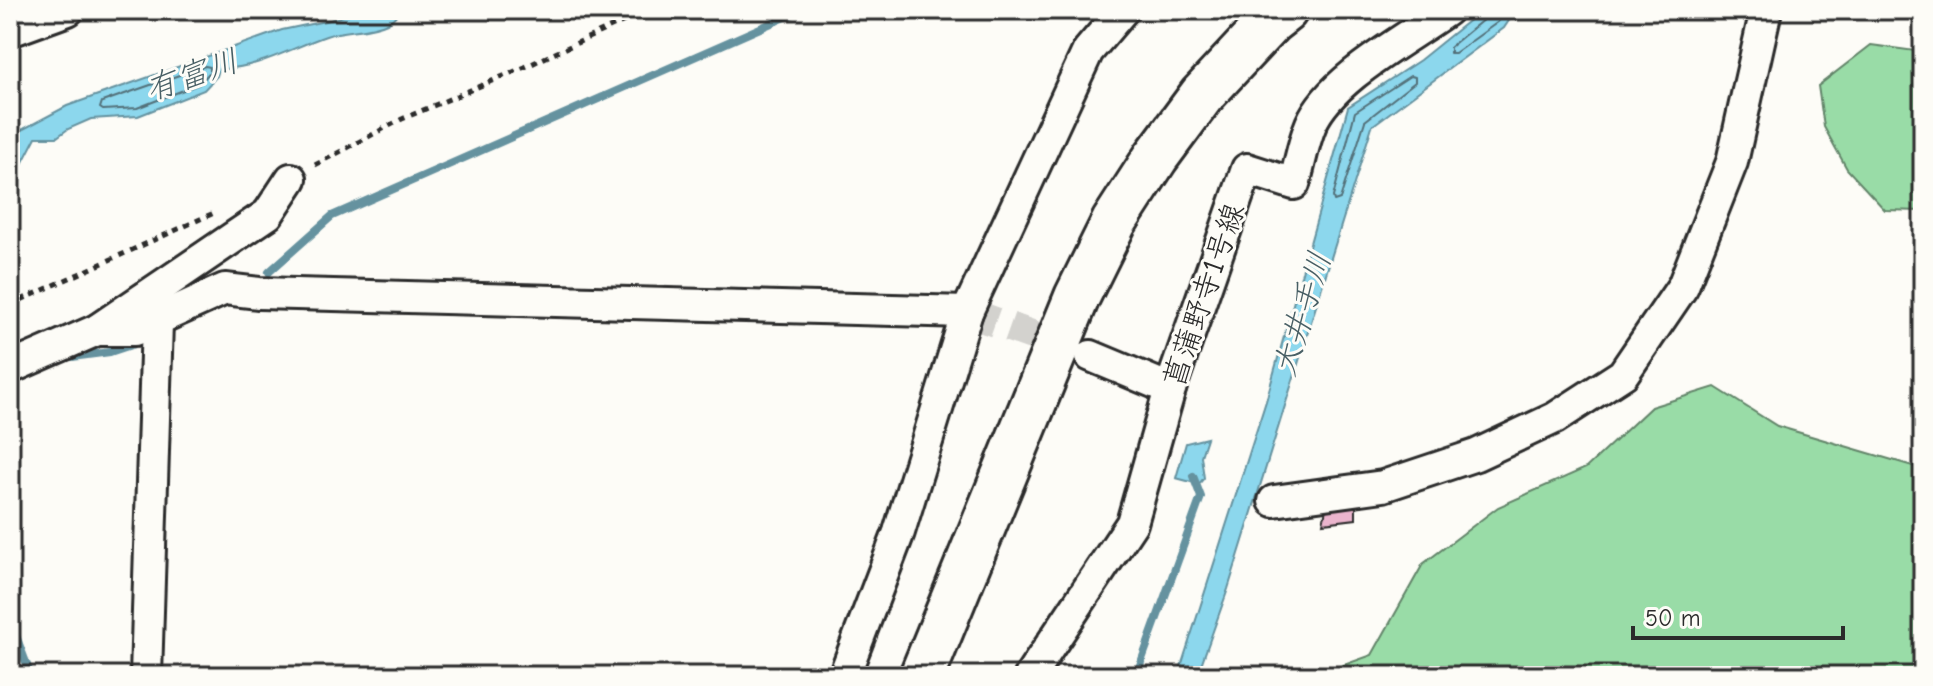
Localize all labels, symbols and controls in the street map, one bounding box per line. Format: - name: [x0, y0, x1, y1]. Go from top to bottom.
- water label: 有富川: [141, 42, 243, 108]
- street label: 菖蒲野寺1号線: [1156, 199, 1252, 391]
- water label: 大井手川: [1266, 247, 1338, 381]
- scale bar: [1633, 590, 1843, 640]
- text: 50 m: [1645, 604, 1701, 632]

